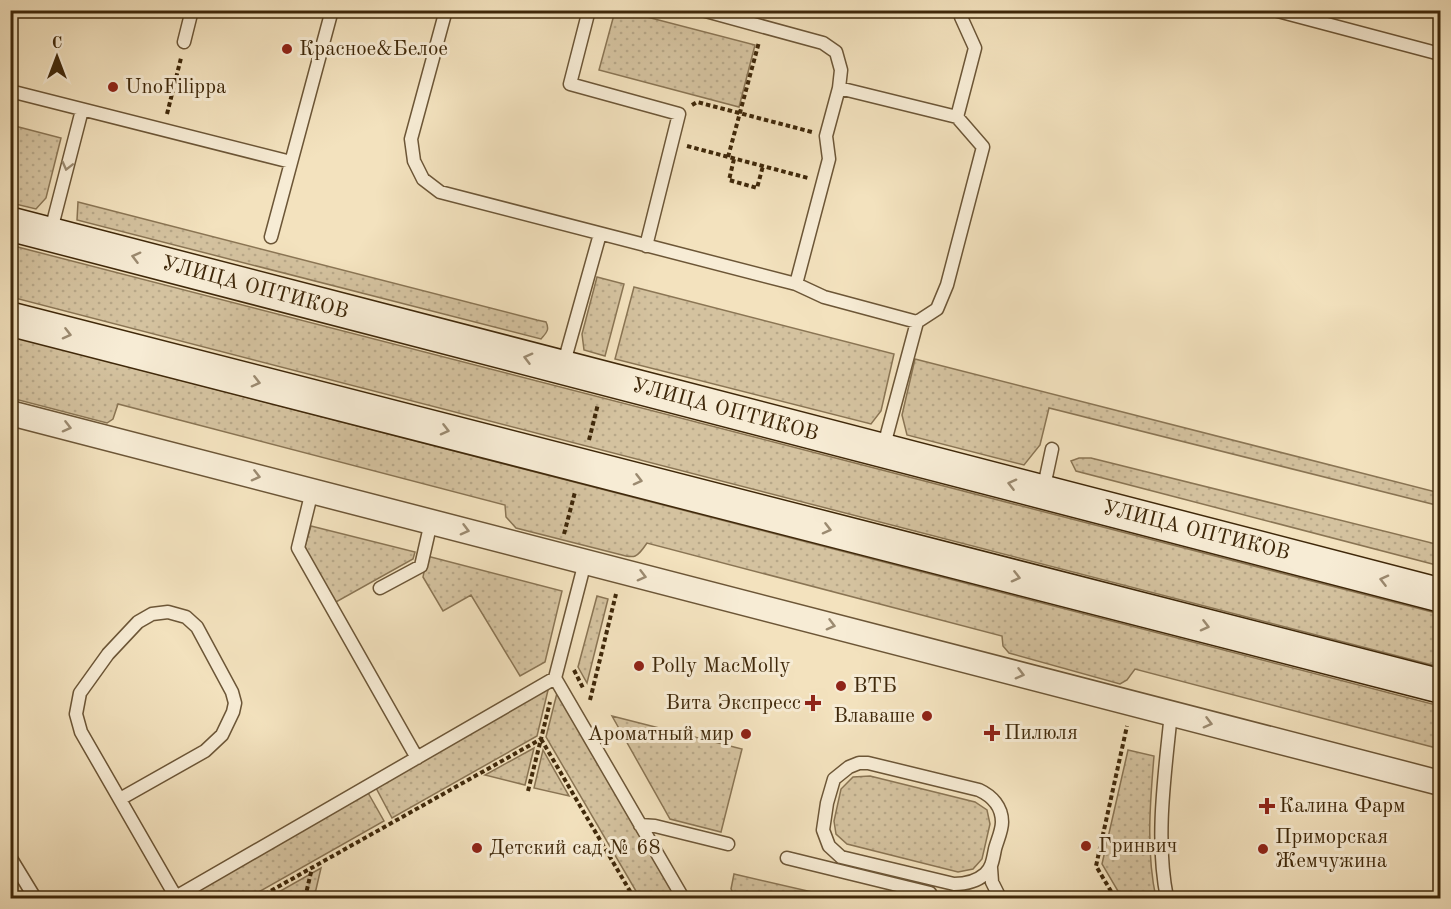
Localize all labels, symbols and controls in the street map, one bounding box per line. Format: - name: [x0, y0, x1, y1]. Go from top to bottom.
- north arrow: [27, 27, 87, 87]
- text: С: [52, 36, 62, 52]
- place label: Красное&Белое: [299, 39, 448, 60]
- marker: Красное&Белое: [280, 42, 294, 56]
- place label: UnoFilippa: [125, 77, 226, 98]
- marker: UnoFilippa: [106, 80, 120, 94]
- one-way arrow: [62, 161, 75, 171]
- one-way arrow: [131, 251, 141, 264]
- street label: УЛИЦА ОПТИКОВ: [159, 253, 351, 323]
- one-way arrow: [62, 326, 72, 339]
- one-way arrow: [523, 353, 533, 366]
- one-way arrow: [250, 375, 261, 387]
- street label: УЛИЦА ОПТИКОВ: [629, 375, 821, 445]
- one-way arrow: [62, 420, 72, 433]
- one-way arrow: [440, 423, 450, 436]
- one-way arrow: [251, 469, 261, 482]
- one-way arrow: [633, 473, 643, 486]
- one-way arrow: [1007, 479, 1018, 491]
- street label: УЛИЦА ОПТИКОВ: [1100, 498, 1292, 564]
- one-way arrow: [822, 521, 832, 534]
- one-way arrow: [460, 523, 470, 536]
- one-way arrow: [637, 569, 647, 582]
- one-way arrow: [1011, 570, 1021, 583]
- one-way arrow: [1379, 575, 1390, 587]
- one-way arrow: [826, 618, 836, 631]
- one-way arrow: [1200, 618, 1210, 631]
- place label: Polly MacMolly: [651, 656, 791, 677]
- marker: Polly MacMolly: [632, 659, 646, 673]
- one-way arrow: [1014, 667, 1024, 679]
- place label: ВТБ: [853, 676, 897, 697]
- marker: ВТБ: [834, 679, 848, 693]
- place label: Вита Экспресс: [666, 693, 801, 714]
- marker: Вита Экспресс: [806, 696, 820, 710]
- place label: Влаваше: [833, 706, 915, 727]
- marker: Влаваше: [920, 709, 934, 723]
- one-way arrow: [1203, 715, 1213, 728]
- place label: Пилюля: [1004, 723, 1078, 744]
- place label: Ароматный мир: [587, 724, 734, 745]
- marker: Пилюля: [985, 726, 999, 740]
- marker: Ароматный мир: [739, 727, 753, 741]
- place label: Калина Фарм: [1279, 796, 1405, 817]
- marker: Калина Фарм: [1260, 799, 1274, 813]
- place label: Приморская Жемчужина: [1275, 827, 1388, 872]
- place label: Гринвич: [1098, 836, 1177, 857]
- place label: Детский сад № 68: [489, 838, 661, 859]
- marker: Гринвич: [1079, 839, 1093, 853]
- marker: Детский сад № 68: [470, 841, 484, 855]
- marker: Приморская Жемчужина: [1256, 842, 1270, 856]

